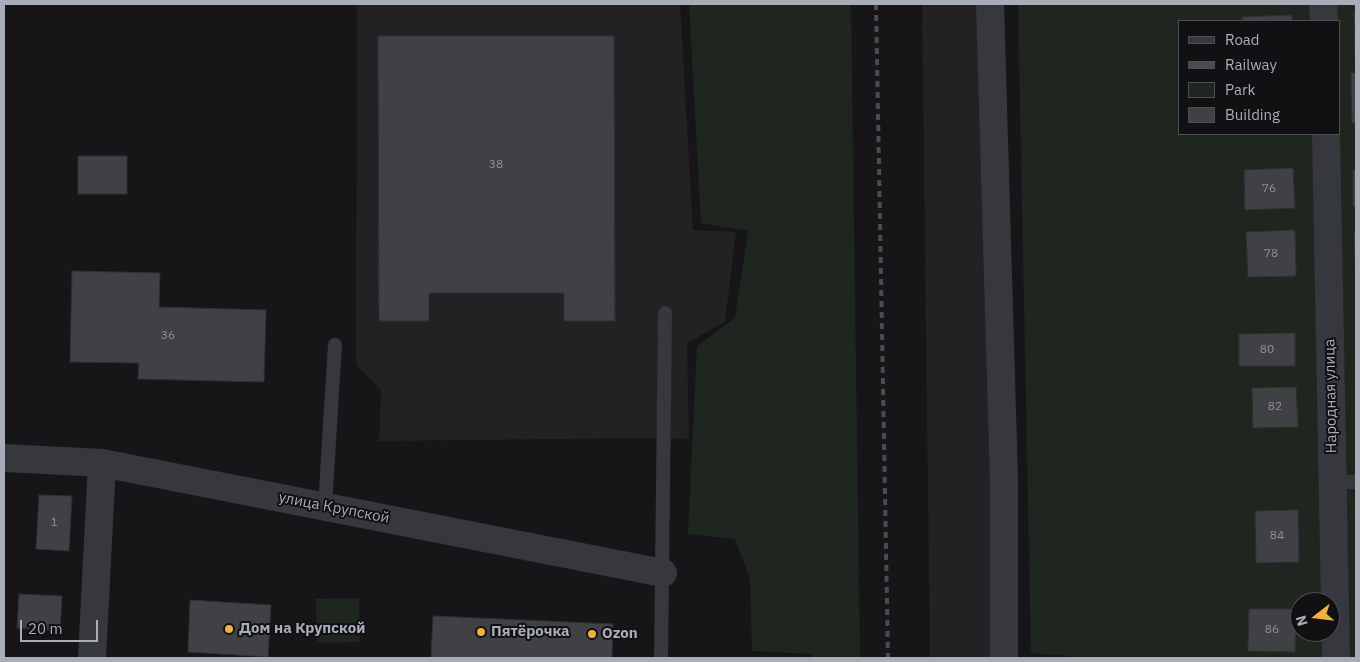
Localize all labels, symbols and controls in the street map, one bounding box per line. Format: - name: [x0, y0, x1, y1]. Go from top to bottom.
- legend: [1178, 20, 1340, 135]
- text: Road: [1225, 30, 1260, 49]
- text: Railway: [1225, 55, 1277, 74]
- text: Park: [1225, 80, 1255, 99]
- text: Building: [1225, 105, 1280, 124]
- house number: 38: [489, 158, 503, 172]
- house number: 76: [1262, 182, 1276, 196]
- house number: 78: [1264, 247, 1278, 261]
- house number: 36: [161, 329, 175, 343]
- street label: Народная улица: [1321, 339, 1341, 453]
- house number: 80: [1260, 343, 1274, 357]
- house number: 82: [1268, 400, 1282, 414]
- street label: улица Крупской: [277, 488, 391, 528]
- house number: 1: [50, 516, 58, 530]
- house number: 84: [1270, 529, 1284, 543]
- north arrow: [1290, 592, 1340, 642]
- scale bar: [22, 610, 100, 642]
- text: N: [1291, 614, 1312, 628]
- text: 20 m: [28, 619, 63, 638]
- place label: Дом на Крупской: [239, 620, 365, 638]
- marker: Дом на Крупской: [223, 623, 235, 635]
- place label: Пятёрочка: [491, 623, 570, 641]
- house number: 86: [1265, 623, 1279, 637]
- place label: Ozon: [602, 625, 638, 643]
- marker: Пятёрочка: [475, 626, 487, 638]
- marker: Ozon: [586, 628, 598, 640]

